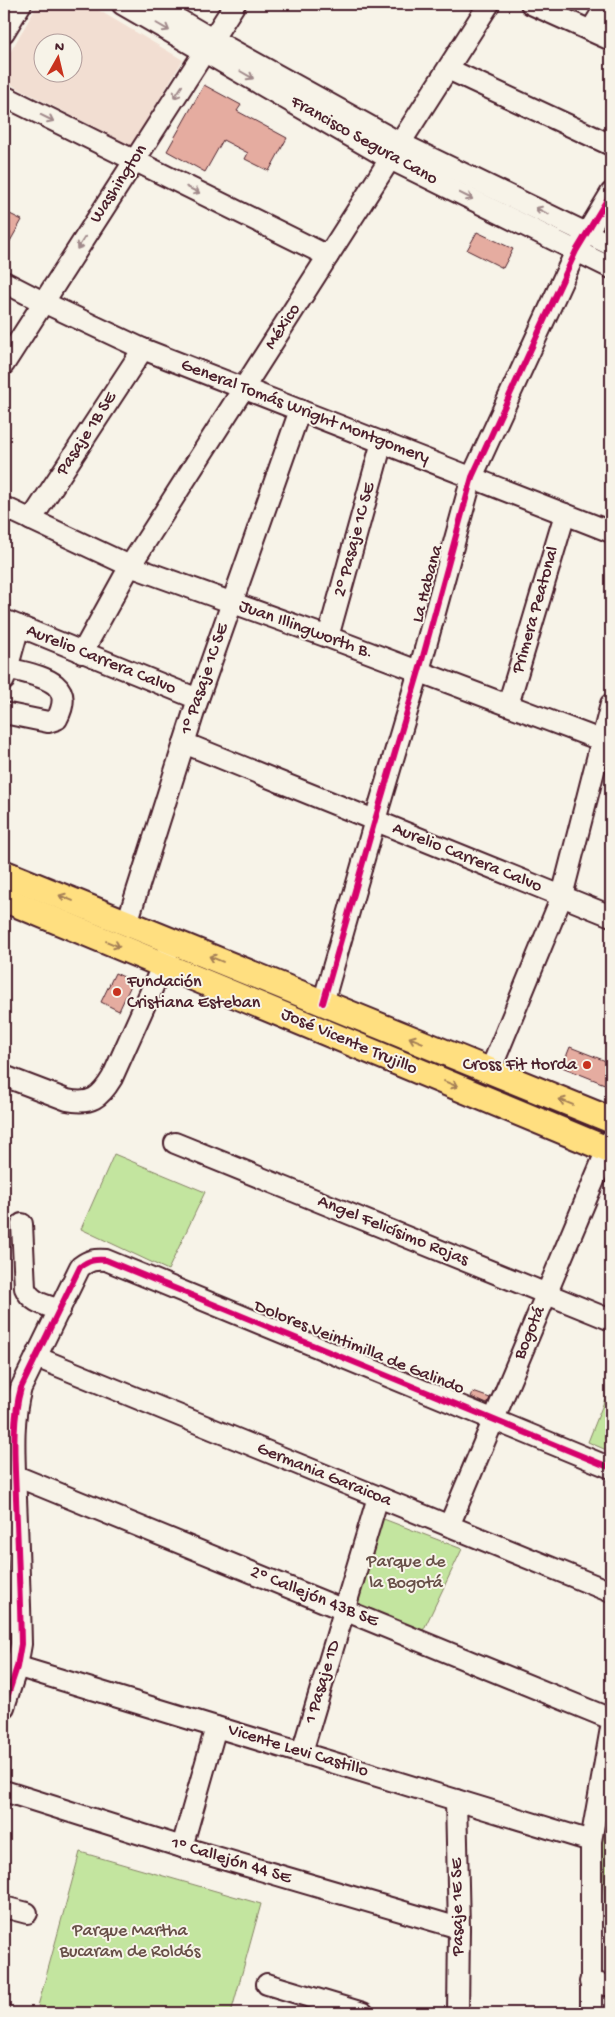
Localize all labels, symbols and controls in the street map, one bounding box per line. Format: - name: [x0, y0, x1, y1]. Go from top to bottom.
- one-way arrow: [155, 23, 170, 33]
- north arrow: [32, 32, 82, 82]
- text: N: [54, 39, 65, 57]
- one-way arrow: [239, 71, 253, 81]
- one-way arrow: [173, 85, 183, 99]
- street label: Francisco Segura Cano: [286, 91, 441, 190]
- one-way arrow: [40, 113, 55, 123]
- street label: Washington: [86, 140, 152, 227]
- one-way arrow: [185, 185, 200, 195]
- one-way arrow: [458, 191, 473, 201]
- one-way arrow: [535, 206, 550, 215]
- one-way arrow: [76, 236, 86, 250]
- street label: México: [260, 300, 306, 354]
- street label: General Tomás Wright Montgomery: [178, 355, 432, 469]
- street label: Pasaje 1B SE: [52, 388, 122, 481]
- street label: 2° Pasaje 1C SE: [330, 480, 381, 599]
- street label: La Habana: [408, 542, 449, 625]
- street label: Primera Peatonal: [508, 544, 564, 677]
- street label: Juan Illingworth B.: [236, 596, 376, 664]
- street label: Aurelio Carrera Calvo: [23, 620, 179, 700]
- street label: 1° Pasaje 1C SE: [176, 620, 234, 738]
- street label: Aurelio Carrera Calvo: [389, 818, 545, 898]
- one-way arrow: [59, 893, 74, 902]
- one-way arrow: [105, 940, 121, 949]
- one-way arrow: [209, 954, 224, 963]
- place label: Fundación Cristiana Esteban: [126, 972, 261, 1014]
- marker: Fundación Cristiana Esteban: [111, 986, 123, 998]
- street label: José Vicente Trujillo: [278, 1004, 420, 1080]
- one-way arrow: [408, 1035, 423, 1044]
- place label: Cross Fit Horda: [463, 1055, 578, 1076]
- marker: Cross Fit Horda: [581, 1059, 593, 1071]
- one-way arrow: [443, 1080, 458, 1090]
- one-way arrow: [559, 1096, 574, 1106]
- street label: Angel Felicísimo Rojas: [314, 1191, 473, 1271]
- street label: Dolores Veintimilla de Galindo: [250, 1296, 467, 1400]
- street label: Bogotá: [509, 1302, 551, 1364]
- street label: Germania Garaicoa: [254, 1438, 395, 1512]
- park label: Parque de la Bogotá: [366, 1552, 446, 1594]
- street label: 2º Callejón 43B SE: [247, 1562, 382, 1633]
- street label: 1 Pasaje 1D: [300, 1638, 346, 1727]
- street label: Vicente Levi Castillo: [224, 1719, 371, 1782]
- street label: 1º Callejón 44 SE: [167, 1832, 294, 1889]
- street label: Pasaje 1E SE: [447, 1857, 469, 1957]
- park label: Parque Martha Bucaram de Roldós: [59, 1921, 202, 1963]

